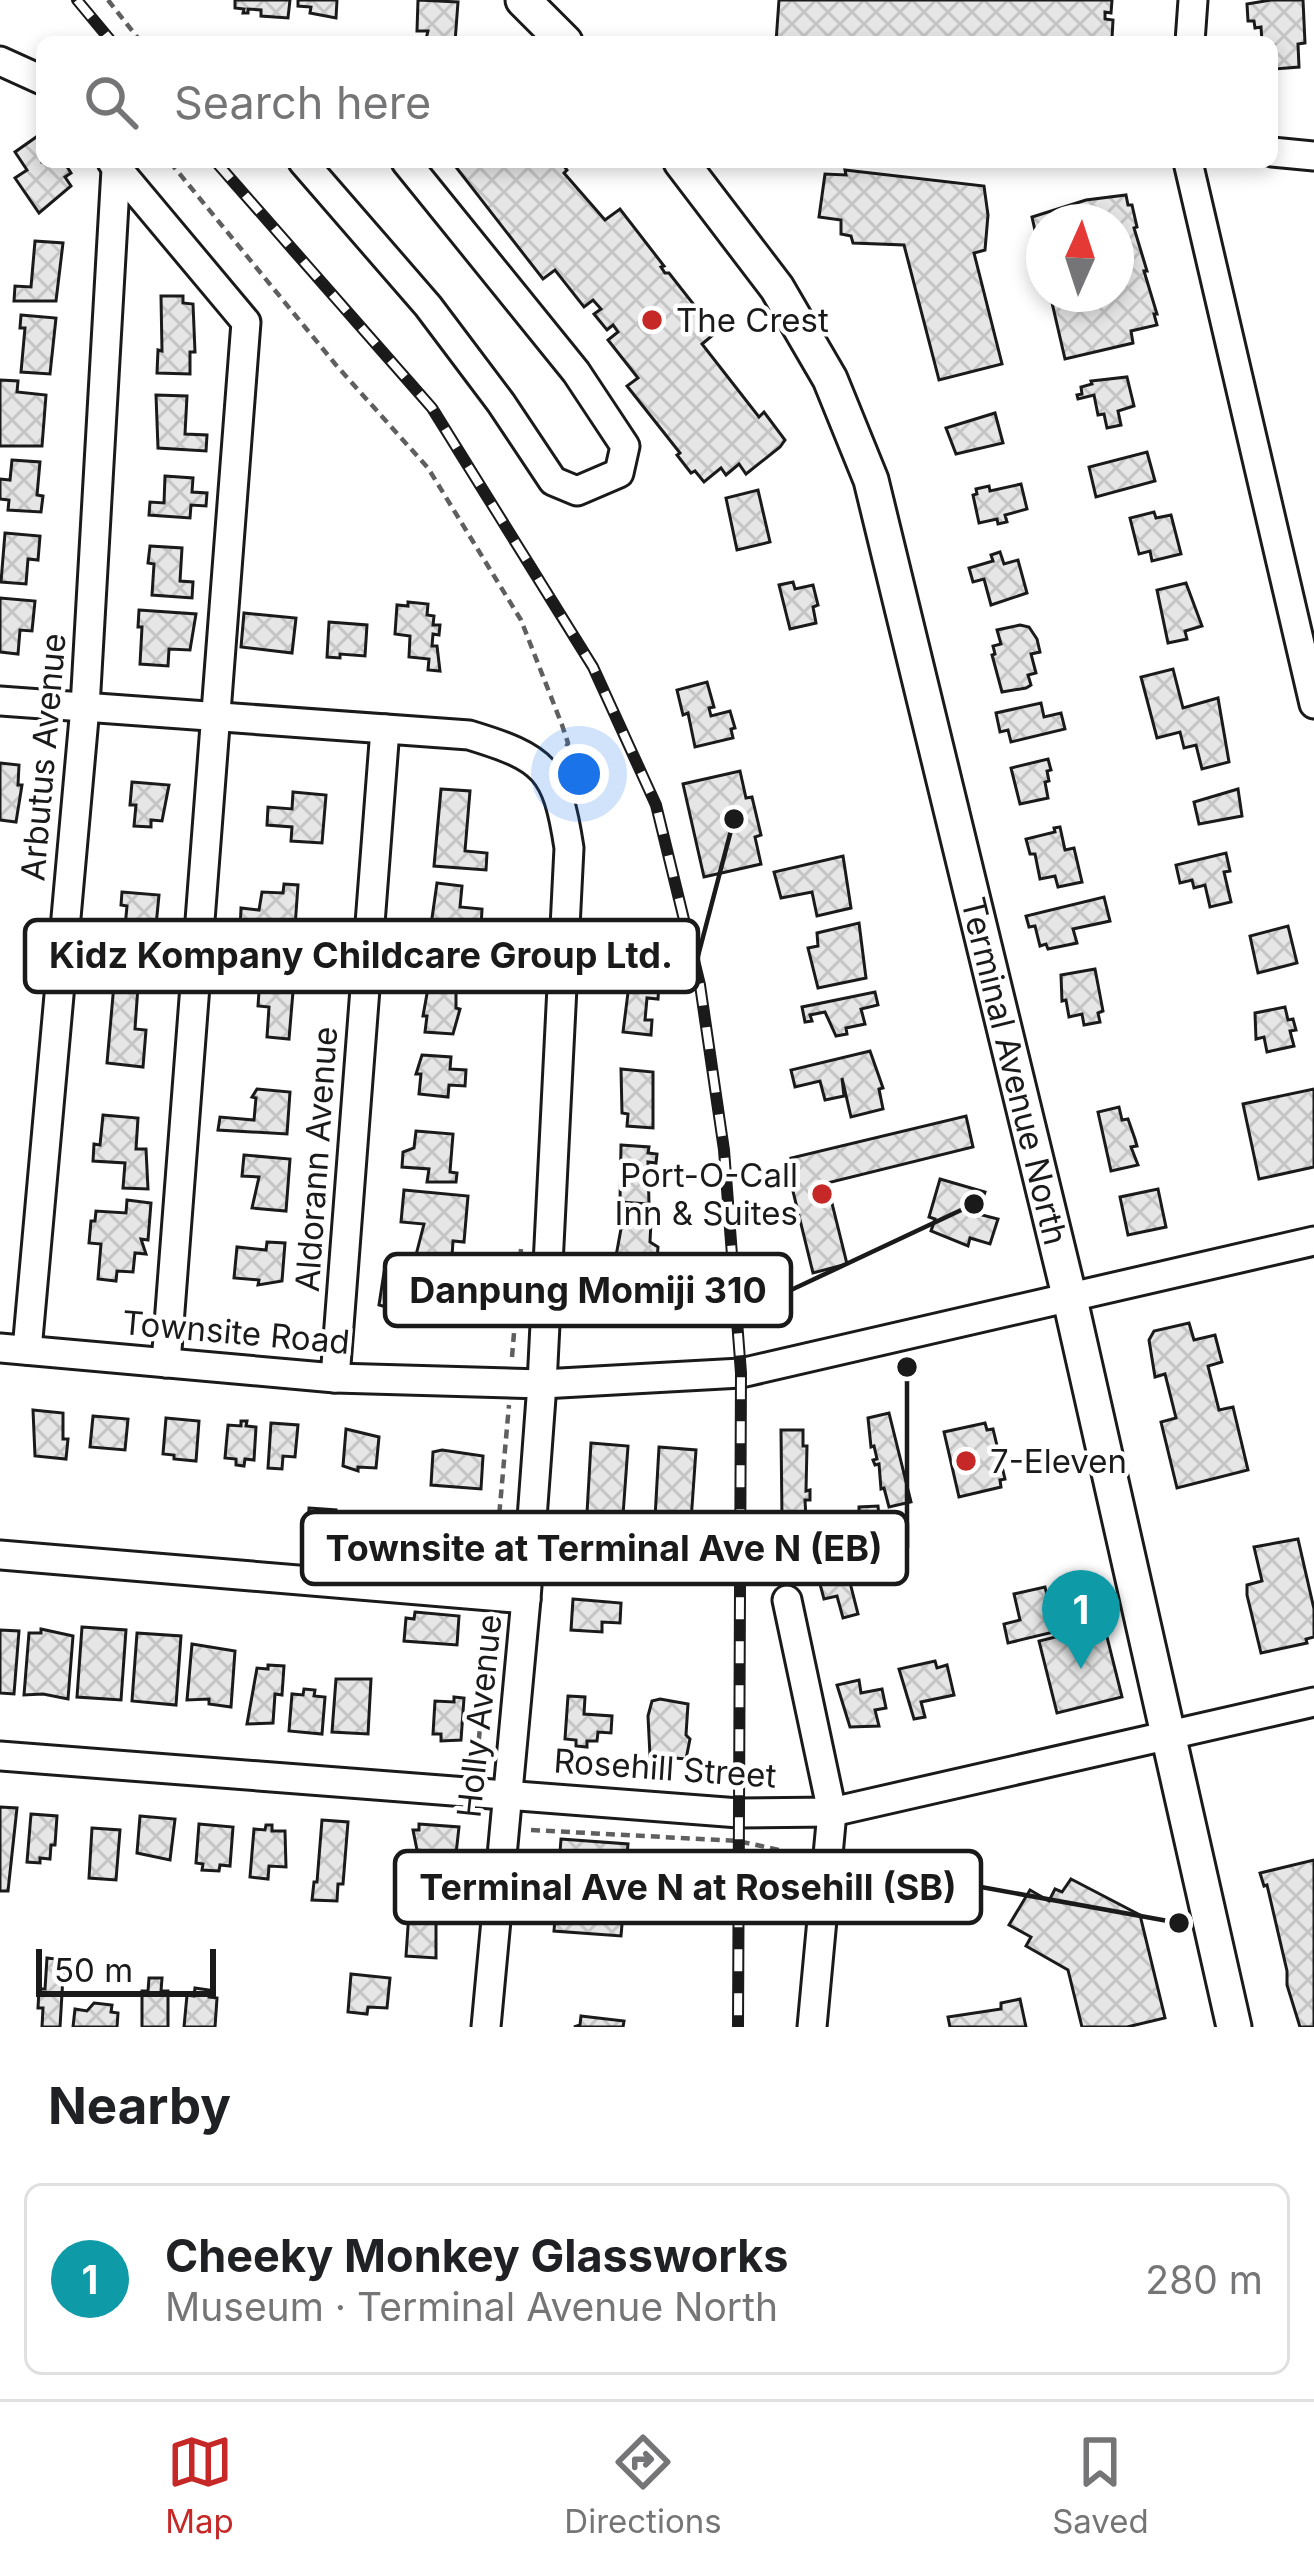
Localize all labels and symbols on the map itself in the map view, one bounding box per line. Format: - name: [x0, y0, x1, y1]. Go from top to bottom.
- north arrow: [1026, 204, 1134, 312]
- place label: The Crest: [676, 300, 829, 340]
- marker: The Crest: [639, 307, 665, 333]
- street label: Arbutus Avenue: [12, 632, 74, 882]
- your location: [549, 744, 609, 804]
- street label: Terminal Avenue North: [953, 893, 1076, 1249]
- callout: Kidz Kompany Childcare Group Ltd.: [25, 920, 698, 992]
- text: Kidz Kompany Childcare Group Ltd.: [49, 933, 673, 977]
- street label: Aldorann Avenue: [287, 1025, 345, 1293]
- place label: Port-O-Call Inn & Suites: [615, 1155, 798, 1233]
- marker: Port-O-Call Inn & Suites: [809, 1181, 835, 1207]
- callout: Danpung Momiji 310: [385, 1254, 791, 1326]
- text: Danpung Momiji 310: [409, 1268, 767, 1312]
- street label: Townsite Road: [120, 1302, 352, 1362]
- place label: 7-Eleven: [990, 1441, 1127, 1481]
- marker: 7-Eleven: [953, 1448, 979, 1474]
- callout: Townsite at Terminal Ave N (EB): [302, 1512, 907, 1584]
- text: Townsite at Terminal Ave N (EB): [325, 1526, 883, 1570]
- pin: 1: [1042, 1570, 1120, 1669]
- street label: Holly Avenue: [448, 1612, 510, 1820]
- street label: Rosehill Street: [552, 1740, 778, 1796]
- callout: Terminal Ave N at Rosehill (SB): [395, 1851, 981, 1923]
- text: Terminal Ave N at Rosehill (SB): [419, 1865, 957, 1909]
- scale bar: [36, 1943, 216, 1996]

